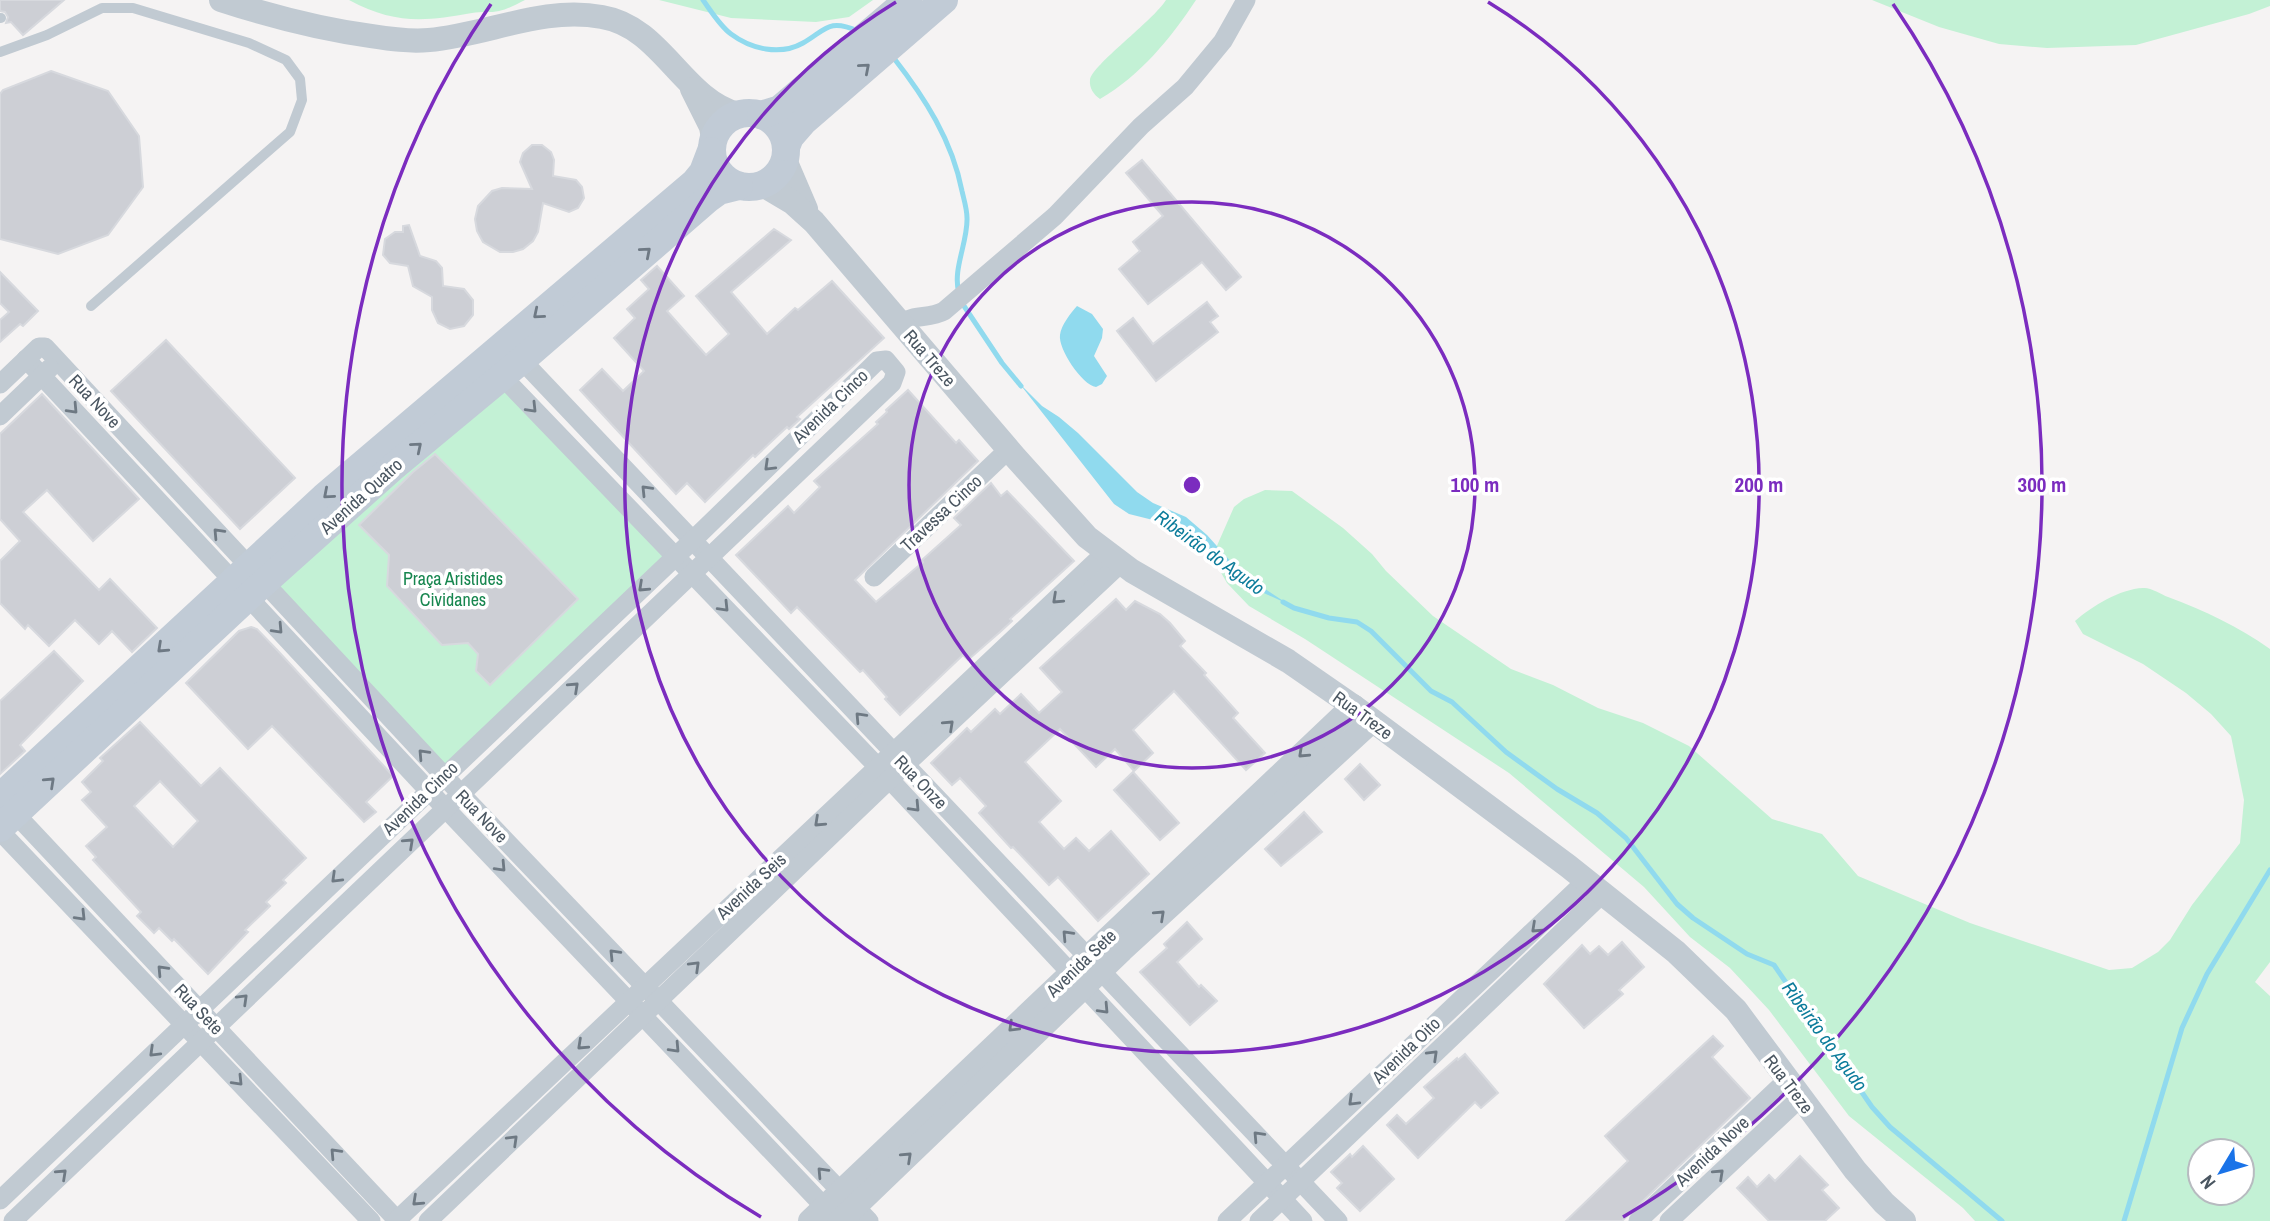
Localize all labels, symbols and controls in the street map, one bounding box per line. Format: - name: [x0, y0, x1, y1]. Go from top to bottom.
- one-way arrow: [857, 64, 870, 76]
- one-way arrow: [638, 248, 651, 260]
- one-way arrow: [534, 306, 547, 318]
- street label: Rua Treze: [898, 324, 962, 392]
- street label: Avenida Cinco: [786, 363, 873, 449]
- street label: Rua Nove: [63, 368, 127, 434]
- one-way arrow: [524, 399, 537, 412]
- one-way arrow: [65, 401, 77, 414]
- one-way arrow: [409, 443, 422, 455]
- street label: Avenida Quatro: [314, 452, 408, 540]
- one-way arrow: [764, 457, 777, 470]
- street label: Travessa Cinco: [895, 469, 987, 557]
- text: 100 m: [1451, 470, 1499, 499]
- text: 200 m: [1735, 470, 1783, 499]
- text: 300 m: [2018, 470, 2066, 499]
- centre of rings: [1180, 473, 1204, 497]
- one-way arrow: [323, 485, 336, 498]
- one-way arrow: [641, 485, 654, 498]
- water label: Ribeirão do Agudo: [1150, 503, 1270, 601]
- one-way arrow: [214, 528, 227, 541]
- park label: Praça Aristides Cividanes: [403, 566, 503, 612]
- one-way arrow: [638, 578, 651, 591]
- one-way arrow: [1052, 591, 1065, 603]
- one-way arrow: [715, 599, 728, 612]
- one-way arrow: [270, 621, 282, 634]
- one-way arrow: [157, 640, 170, 653]
- one-way arrow: [566, 682, 579, 695]
- street label: Rua Treze: [1328, 685, 1398, 745]
- one-way arrow: [855, 712, 868, 725]
- one-way arrow: [941, 720, 954, 733]
- one-way arrow: [1299, 745, 1312, 757]
- one-way arrow: [419, 749, 432, 762]
- street label: Rua Onze: [889, 749, 953, 815]
- street label: Avenida Cinco: [376, 755, 463, 841]
- one-way arrow: [42, 778, 55, 790]
- street label: Rua Nove: [450, 784, 514, 848]
- one-way arrow: [906, 799, 919, 812]
- one-way arrow: [814, 813, 827, 826]
- one-way arrow: [401, 838, 414, 851]
- street label: Avenida Seis: [710, 847, 792, 926]
- one-way arrow: [492, 858, 505, 871]
- one-way arrow: [331, 870, 344, 883]
- one-way arrow: [73, 908, 85, 921]
- one-way arrow: [1152, 911, 1165, 924]
- one-way arrow: [1531, 919, 1544, 932]
- street label: Avenida Sete: [1040, 923, 1121, 1003]
- one-way arrow: [1063, 930, 1076, 943]
- one-way arrow: [610, 949, 622, 962]
- one-way arrow: [687, 961, 700, 974]
- one-way arrow: [158, 965, 171, 978]
- water label: Ribeirão do Agudo: [1776, 976, 1874, 1096]
- street label: Rua Sete: [169, 978, 229, 1040]
- one-way arrow: [235, 995, 248, 1007]
- one-way arrow: [1095, 1001, 1108, 1014]
- street label: Avenida Oito: [1366, 1011, 1446, 1090]
- one-way arrow: [1008, 1018, 1021, 1031]
- one-way arrow: [577, 1037, 590, 1049]
- one-way arrow: [667, 1040, 679, 1053]
- one-way arrow: [149, 1044, 162, 1057]
- street label: Rua Treze: [1759, 1049, 1819, 1119]
- one-way arrow: [1425, 1051, 1438, 1064]
- one-way arrow: [230, 1072, 242, 1085]
- one-way arrow: [1348, 1092, 1361, 1105]
- street label: Avenida Nove: [1669, 1110, 1754, 1192]
- one-way arrow: [1253, 1131, 1266, 1144]
- one-way arrow: [505, 1136, 518, 1148]
- north arrow: [2186, 1137, 2256, 1207]
- one-way arrow: [330, 1148, 343, 1161]
- one-way arrow: [899, 1153, 912, 1166]
- one-way arrow: [817, 1167, 830, 1180]
- one-way arrow: [54, 1170, 67, 1183]
- one-way arrow: [1711, 1170, 1724, 1183]
- text: N: [2194, 1170, 2221, 1195]
- one-way arrow: [412, 1193, 425, 1206]

